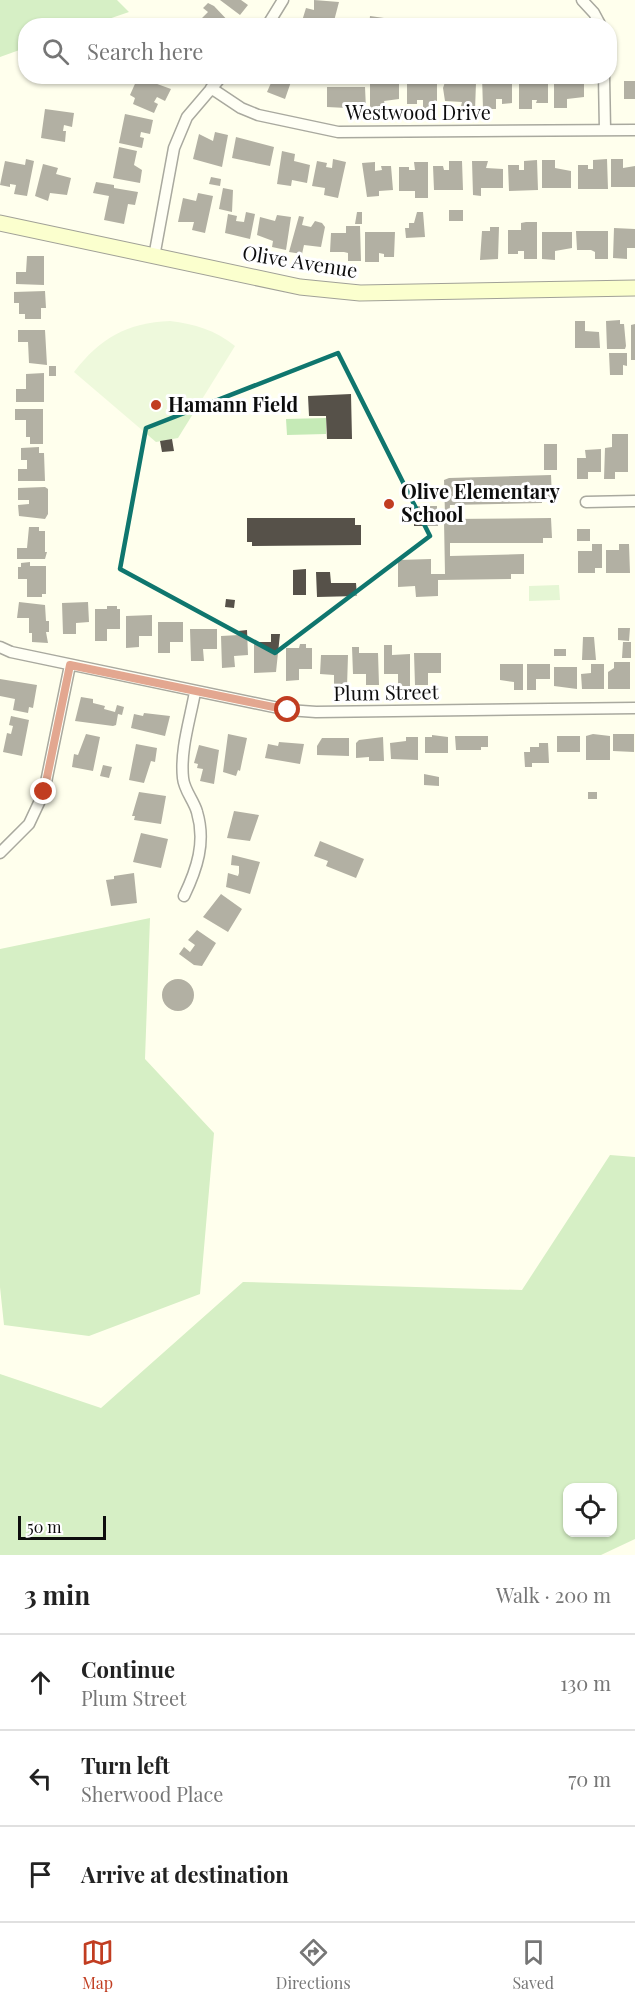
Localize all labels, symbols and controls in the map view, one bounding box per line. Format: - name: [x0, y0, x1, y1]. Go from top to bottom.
- search box: [18, 18, 617, 84]
- icon: search: [39, 35, 72, 68]
- text: Search here: [87, 36, 203, 66]
- street label: Westwood Drive: [344, 98, 491, 125]
- street label: Olive Avenue: [241, 238, 360, 283]
- place label: Hamann Field: [168, 390, 298, 417]
- marker: Hamann Field: [149, 398, 163, 412]
- place label: Olive Elementary School: [401, 477, 560, 527]
- marker: Olive Elementary School: [382, 497, 396, 511]
- street label: Plum Street: [333, 677, 440, 706]
- route start: [274, 696, 300, 722]
- route end: [30, 778, 56, 804]
- map controls: [563, 1483, 617, 1537]
- button: locate: [563, 1483, 617, 1537]
- scale bar: [18, 1513, 106, 1540]
- text: 50 m: [27, 1516, 61, 1537]
- text: 3 min: [24, 1577, 90, 1612]
- text: Walk · 200 m: [496, 1581, 611, 1608]
- text: Continue: [81, 1654, 175, 1684]
- icon: ahead: [24, 1666, 57, 1699]
- text: 130 m: [560, 1669, 611, 1696]
- text: Plum Street: [81, 1684, 186, 1711]
- text: Turn left: [81, 1750, 170, 1780]
- icon: left: [24, 1762, 57, 1795]
- text: 70 m: [568, 1765, 611, 1792]
- text: Sherwood Place: [81, 1780, 223, 1807]
- icon: arrive: [24, 1858, 57, 1891]
- text: Arrive at destination: [81, 1859, 289, 1889]
- tab: Map: [81, 1936, 114, 1993]
- tab: Directions: [276, 1936, 351, 1993]
- tab: Saved: [512, 1936, 554, 1993]

